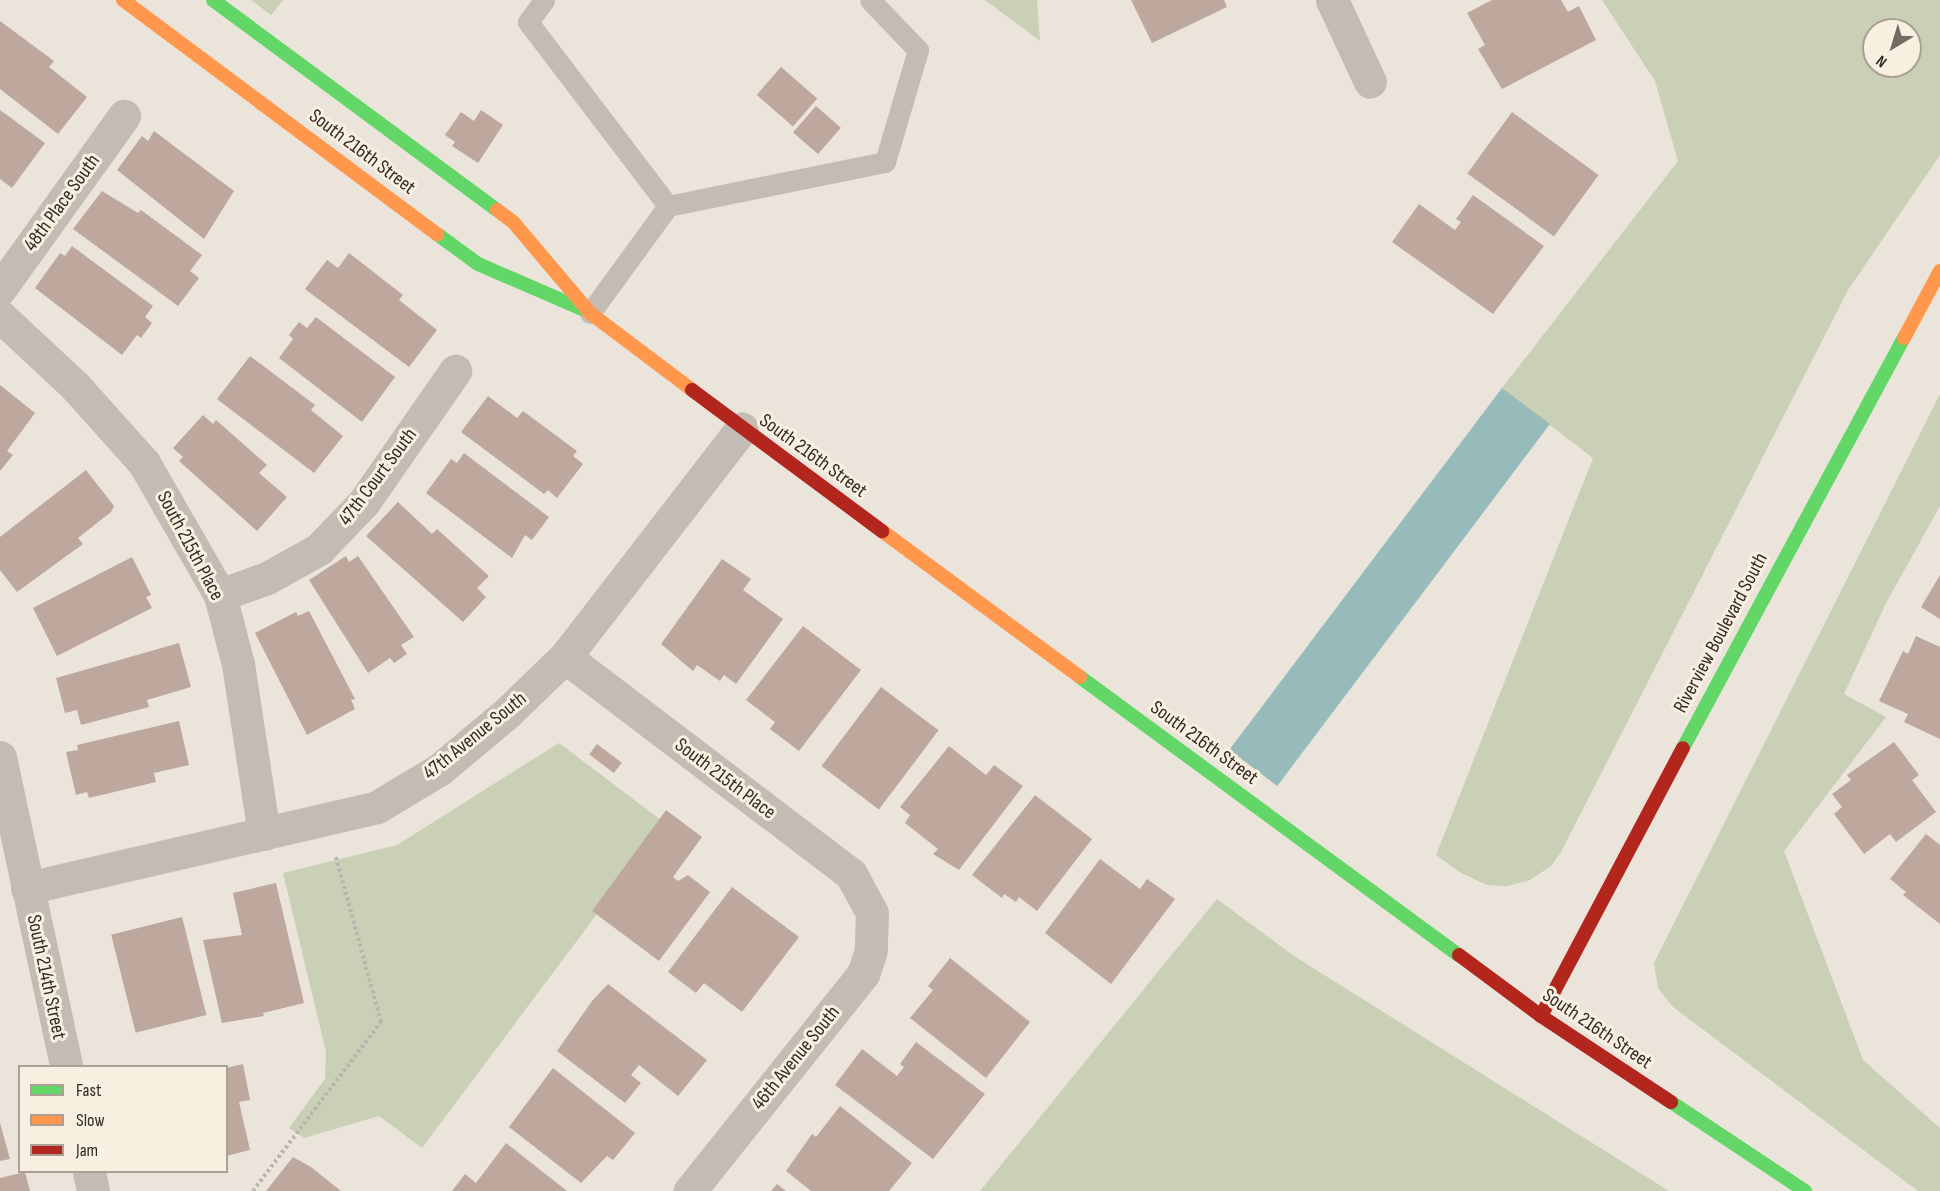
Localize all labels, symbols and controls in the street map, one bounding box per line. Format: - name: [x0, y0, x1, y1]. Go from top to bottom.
- north arrow: [1862, 18, 1922, 78]
- text: N: [1873, 51, 1891, 71]
- street label: South 216th Street: [304, 104, 420, 200]
- street label: 48th Place South: [19, 150, 105, 256]
- street label: South 216th Street: [755, 409, 871, 503]
- street label: 47th Court South: [334, 424, 422, 530]
- street label: South 215th Place: [151, 487, 229, 605]
- street label: Riverview Boulevard South: [1669, 549, 1773, 717]
- street label: 47th Avenue South: [418, 687, 532, 785]
- street label: South 216th Street: [1146, 696, 1262, 790]
- street label: South 215th Place: [670, 733, 780, 825]
- street label: South 214th Street: [21, 913, 71, 1041]
- street label: South 216th Street: [1538, 983, 1656, 1075]
- street label: 46th Avenue South: [747, 1001, 845, 1115]
- legend: [18, 1065, 228, 1173]
- text: Fast: [76, 1080, 101, 1101]
- text: Slow: [76, 1110, 105, 1131]
- text: Jam: [76, 1140, 98, 1161]

